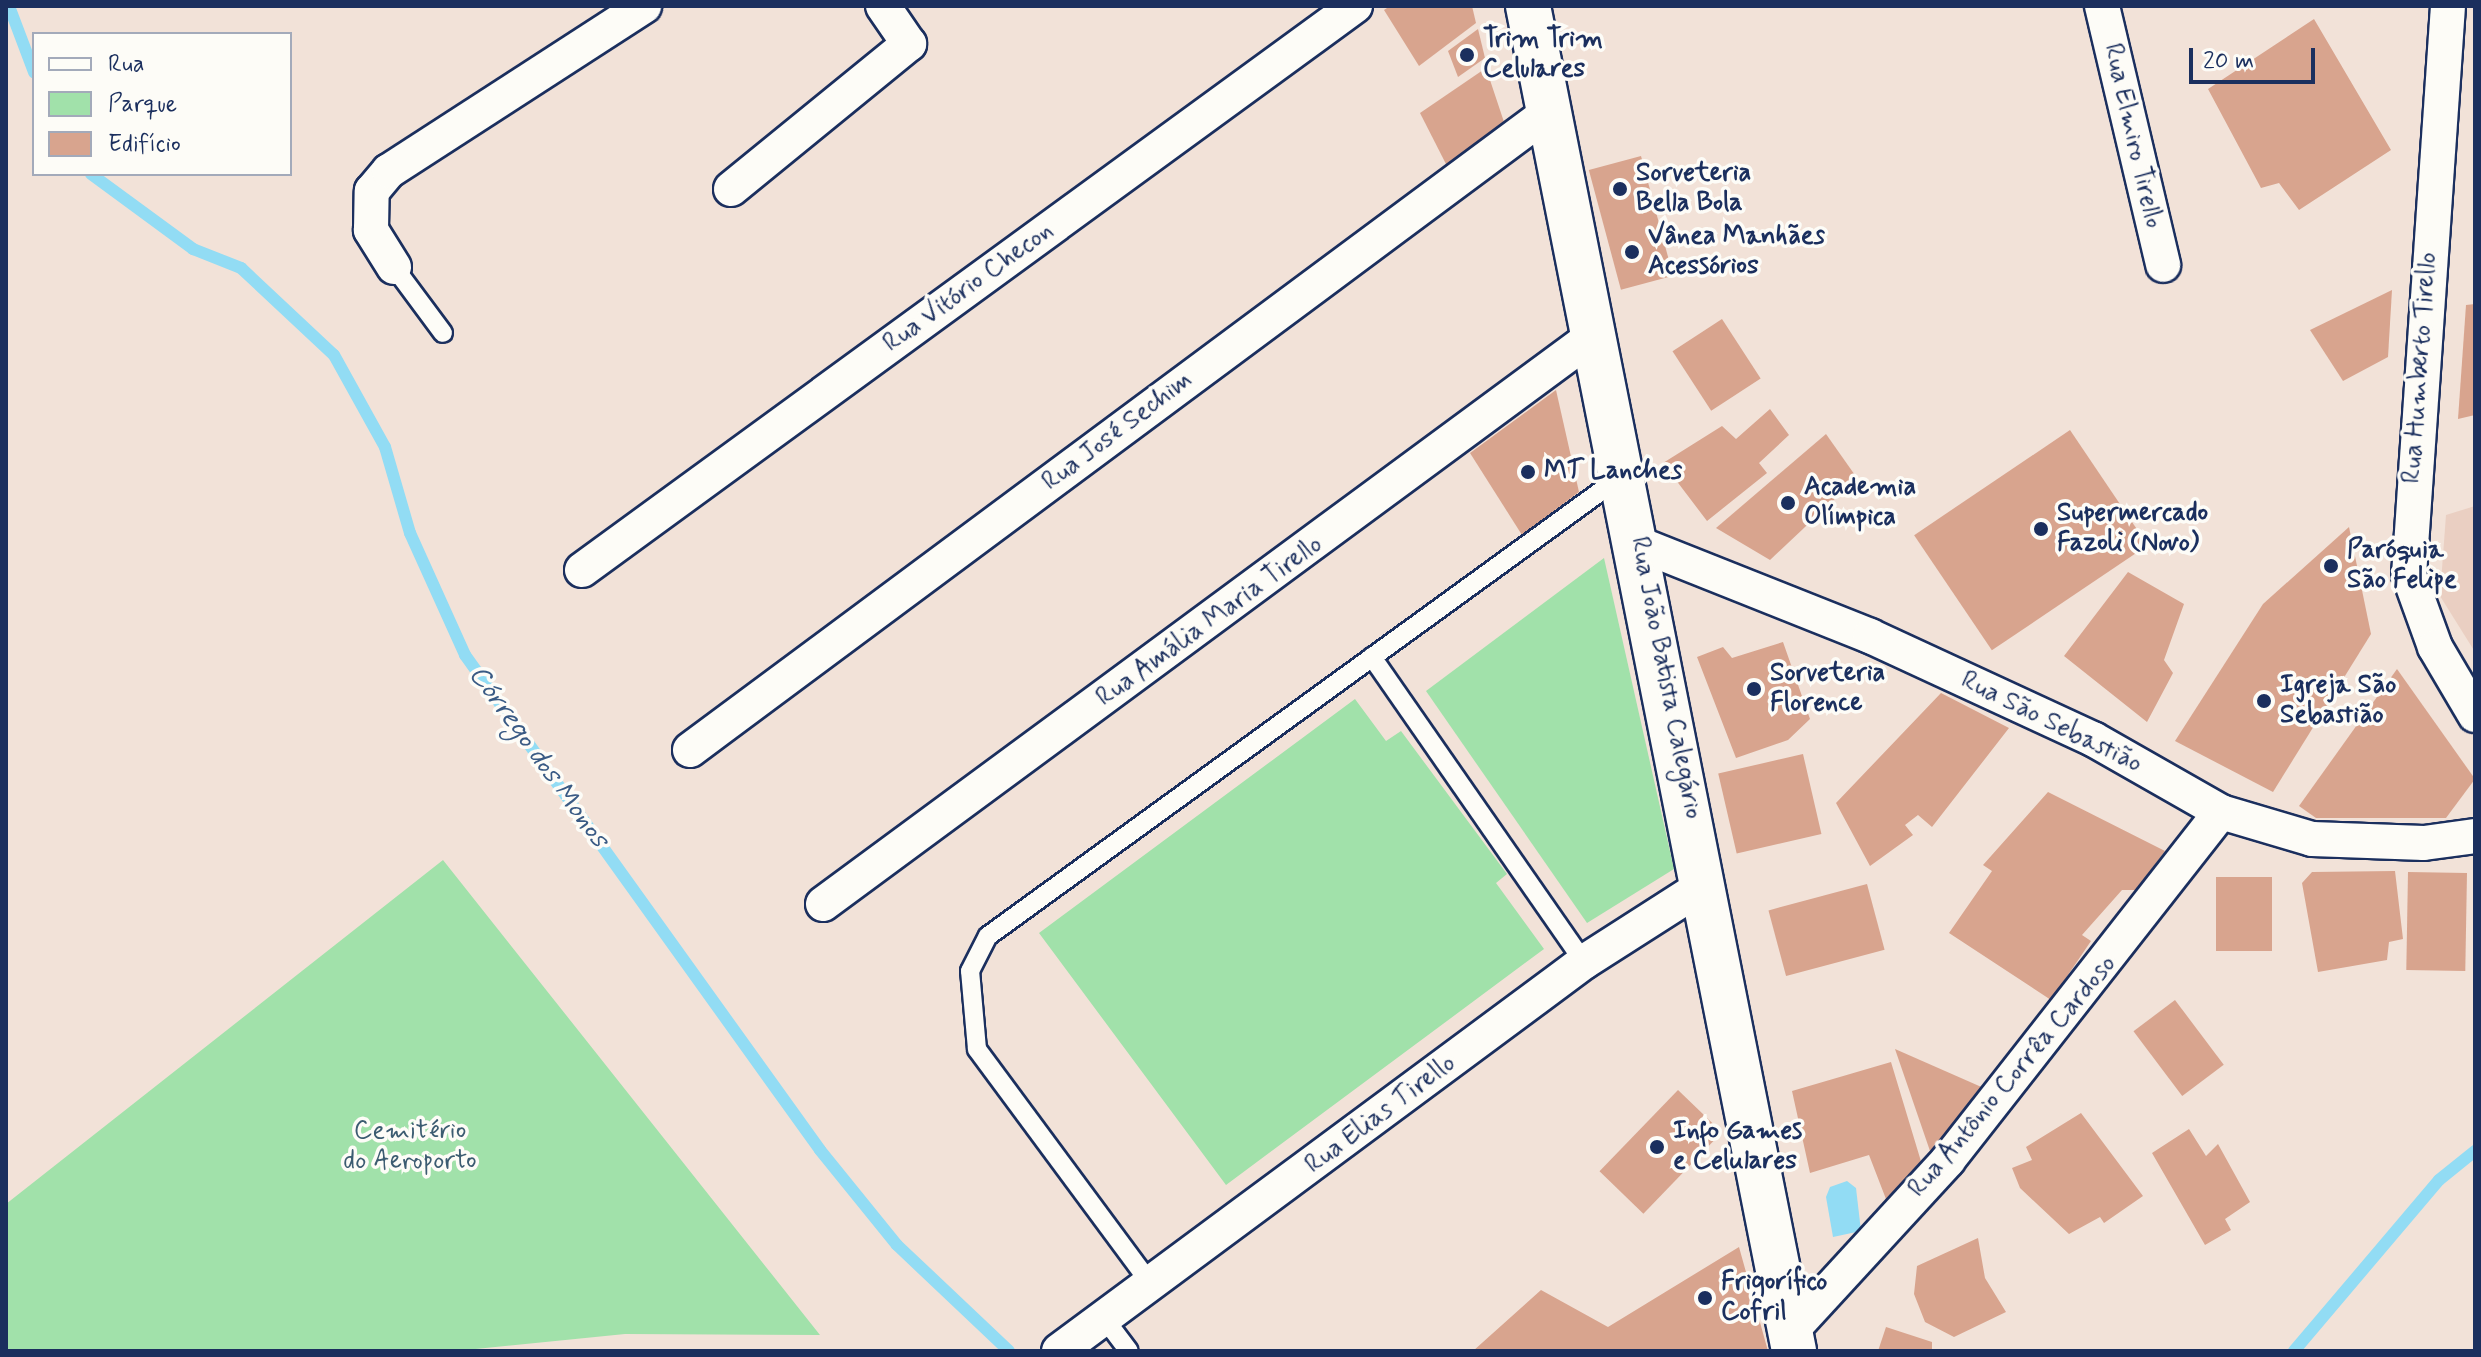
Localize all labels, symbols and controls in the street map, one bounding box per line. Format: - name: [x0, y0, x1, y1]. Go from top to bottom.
- place label: Trim Trim Celulares: [1483, 24, 1603, 86]
- legend: [32, 32, 292, 176]
- scale bar: [2193, 32, 2319, 82]
- street label: Rua Elmiro Tirello: [2096, 40, 2168, 232]
- marker: Trim Trim Celulares: [1458, 46, 1476, 64]
- text: 20 m: [2203, 46, 2254, 77]
- text: Rua: [108, 49, 145, 80]
- text: Parque: [108, 89, 177, 120]
- text: Edifício: [108, 129, 181, 160]
- place label: Sorveteria Bella Bola: [1636, 158, 1751, 220]
- marker: Sorveteria Bella Bola: [1611, 180, 1629, 198]
- street label: Rua Vitório Checon: [878, 216, 1060, 360]
- place label: Vânea Manhães Acessórios: [1648, 221, 1823, 282]
- marker: Vânea Manhães Acessórios: [1623, 243, 1641, 261]
- street label: Rua Humberto Tirello: [2398, 254, 2444, 482]
- street label: Rua José Sechim: [1036, 365, 1200, 499]
- place label: MT Lanches: [1544, 456, 1684, 488]
- marker: MT Lanches: [1519, 463, 1537, 481]
- place label: Academia Olímpica: [1804, 472, 1916, 534]
- marker: Academia Olímpica: [1779, 494, 1797, 512]
- place label: Supermercado Fazoli (Novo): [2057, 498, 2208, 560]
- marker: Supermercado Fazoli (Novo): [2032, 520, 2050, 538]
- street label: Rua Amália Maria Tirello: [1092, 530, 1328, 714]
- street label: Rua João Batista Calegário: [1622, 533, 1708, 823]
- place label: Paróquia São Felipe: [2347, 535, 2458, 596]
- marker: Paróquia São Felipe: [2322, 557, 2340, 575]
- water label: Córrego dos Monos: [460, 658, 616, 856]
- place label: Sorveteria Florence: [1770, 658, 1885, 720]
- street label: Rua São Sebastião: [1956, 666, 2146, 780]
- place label: Igreja São Sebastião: [2280, 670, 2396, 732]
- marker: Sorveteria Florence: [1745, 680, 1763, 698]
- marker: Igreja São Sebastião: [2255, 692, 2273, 710]
- street label: Rua Antônio Corrêa Cardoso: [1902, 949, 2124, 1205]
- street label: Rua Elias Tirello: [1303, 1051, 1459, 1179]
- park label: Cemitério do Aeroporto: [343, 1116, 477, 1178]
- place label: Info Games e Celulares: [1673, 1116, 1802, 1178]
- marker: Info Games e Celulares: [1648, 1138, 1666, 1156]
- place label: Frigorífico Cofril: [1721, 1267, 1827, 1328]
- marker: Frigorífico Cofril: [1696, 1289, 1714, 1307]

